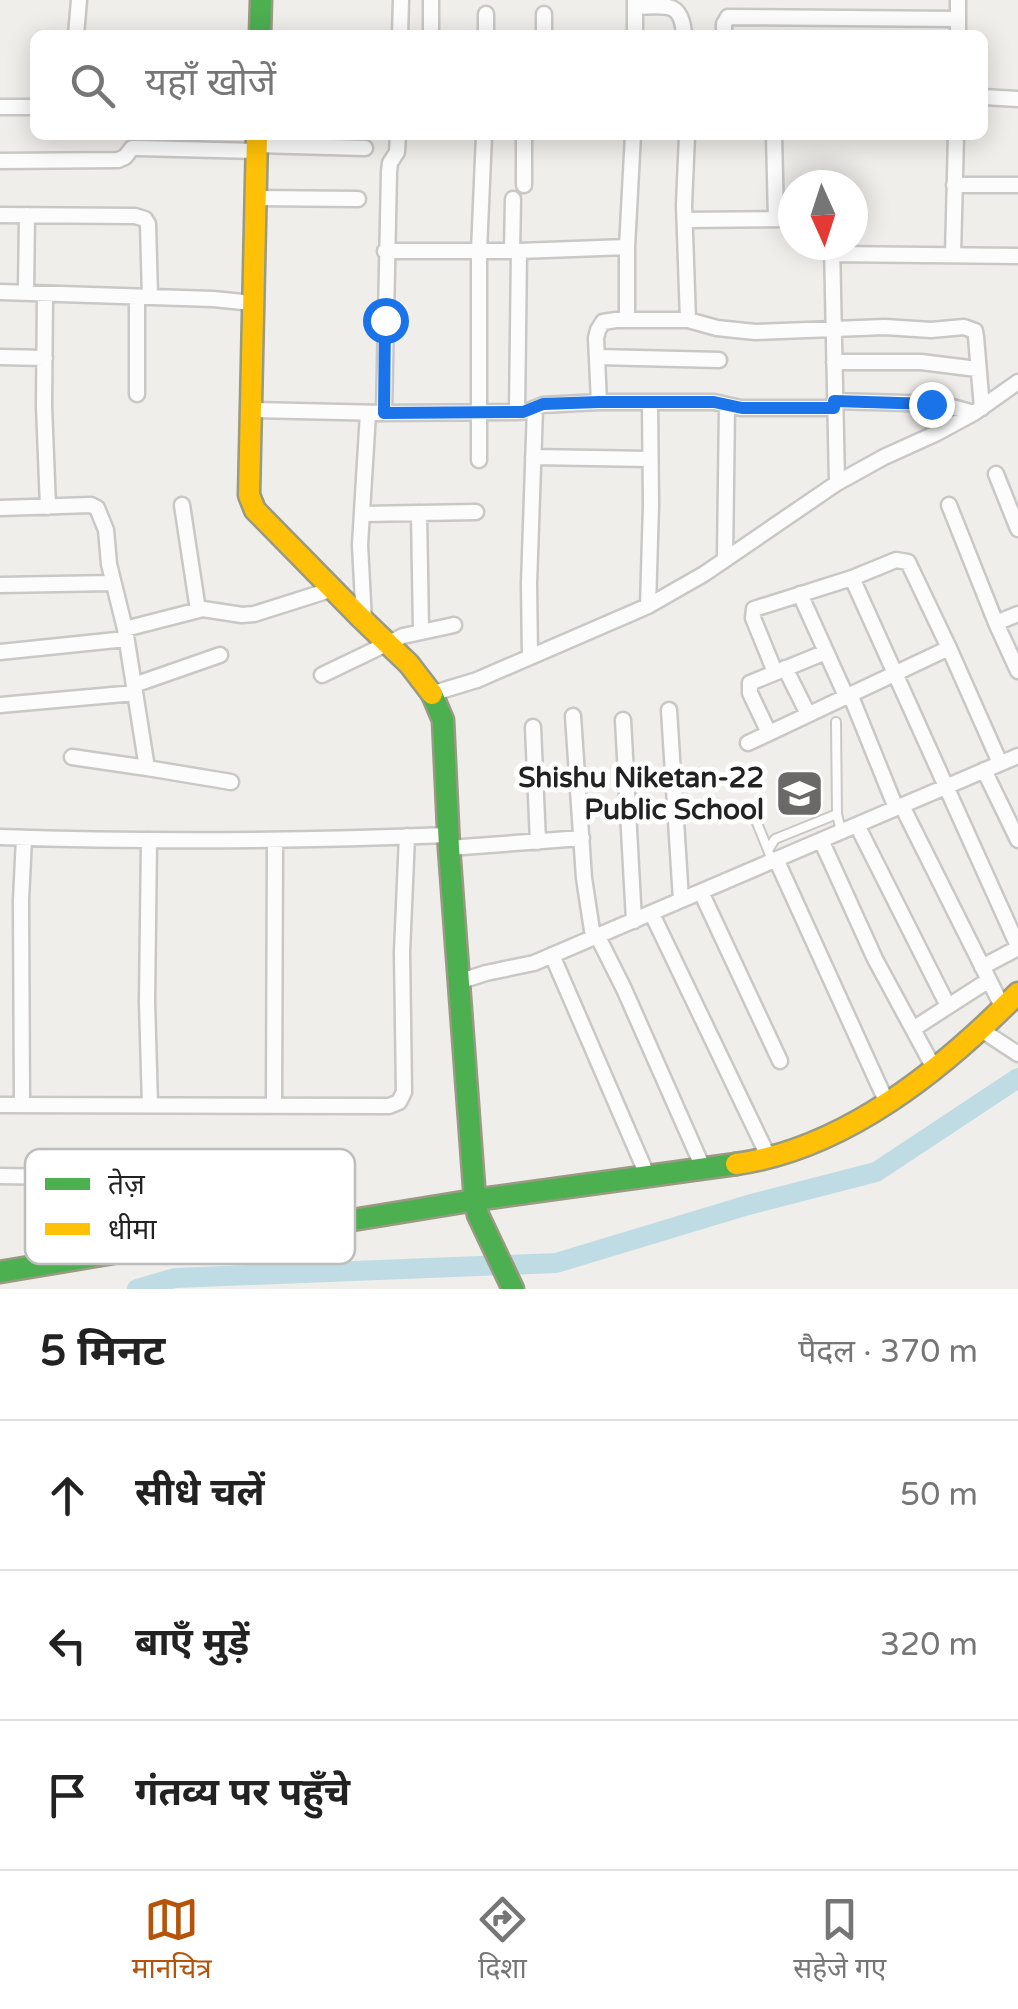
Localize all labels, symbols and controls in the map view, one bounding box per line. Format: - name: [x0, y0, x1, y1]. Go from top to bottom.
- search box: [30, 30, 988, 140]
- icon: search: [65, 58, 120, 113]
- text: यहाँ खोजें: [145, 60, 276, 106]
- north arrow: [778, 170, 868, 260]
- route start: [363, 298, 409, 344]
- route end: [909, 382, 955, 428]
- place label: Shishu Niketan-22 Public School: [518, 761, 764, 827]
- school or university icon: Shishu Niketan-22 Public School: [773, 768, 825, 820]
- legend: [25, 1149, 355, 1264]
- text: तेज़: [108, 1168, 146, 1202]
- text: धीमा: [108, 1213, 157, 1247]
- text: 5 मिनट: [40, 1326, 165, 1377]
- text: पैदल · 370 m: [798, 1333, 978, 1371]
- icon: ahead: [40, 1468, 95, 1523]
- text: सीधे चलें: [135, 1470, 265, 1516]
- text: 50 m: [900, 1476, 978, 1514]
- icon: left: [40, 1618, 95, 1673]
- text: बाएँ मुड़ें: [135, 1620, 249, 1666]
- text: 320 m: [880, 1626, 978, 1664]
- icon: arrive: [40, 1768, 95, 1823]
- text: गंतव्य पर पहुँचे: [135, 1770, 350, 1816]
- tab: मानचित्र: [132, 1892, 212, 1989]
- tab: दिशा: [475, 1892, 530, 1989]
- tab: सहेजे गए: [793, 1892, 886, 1989]

